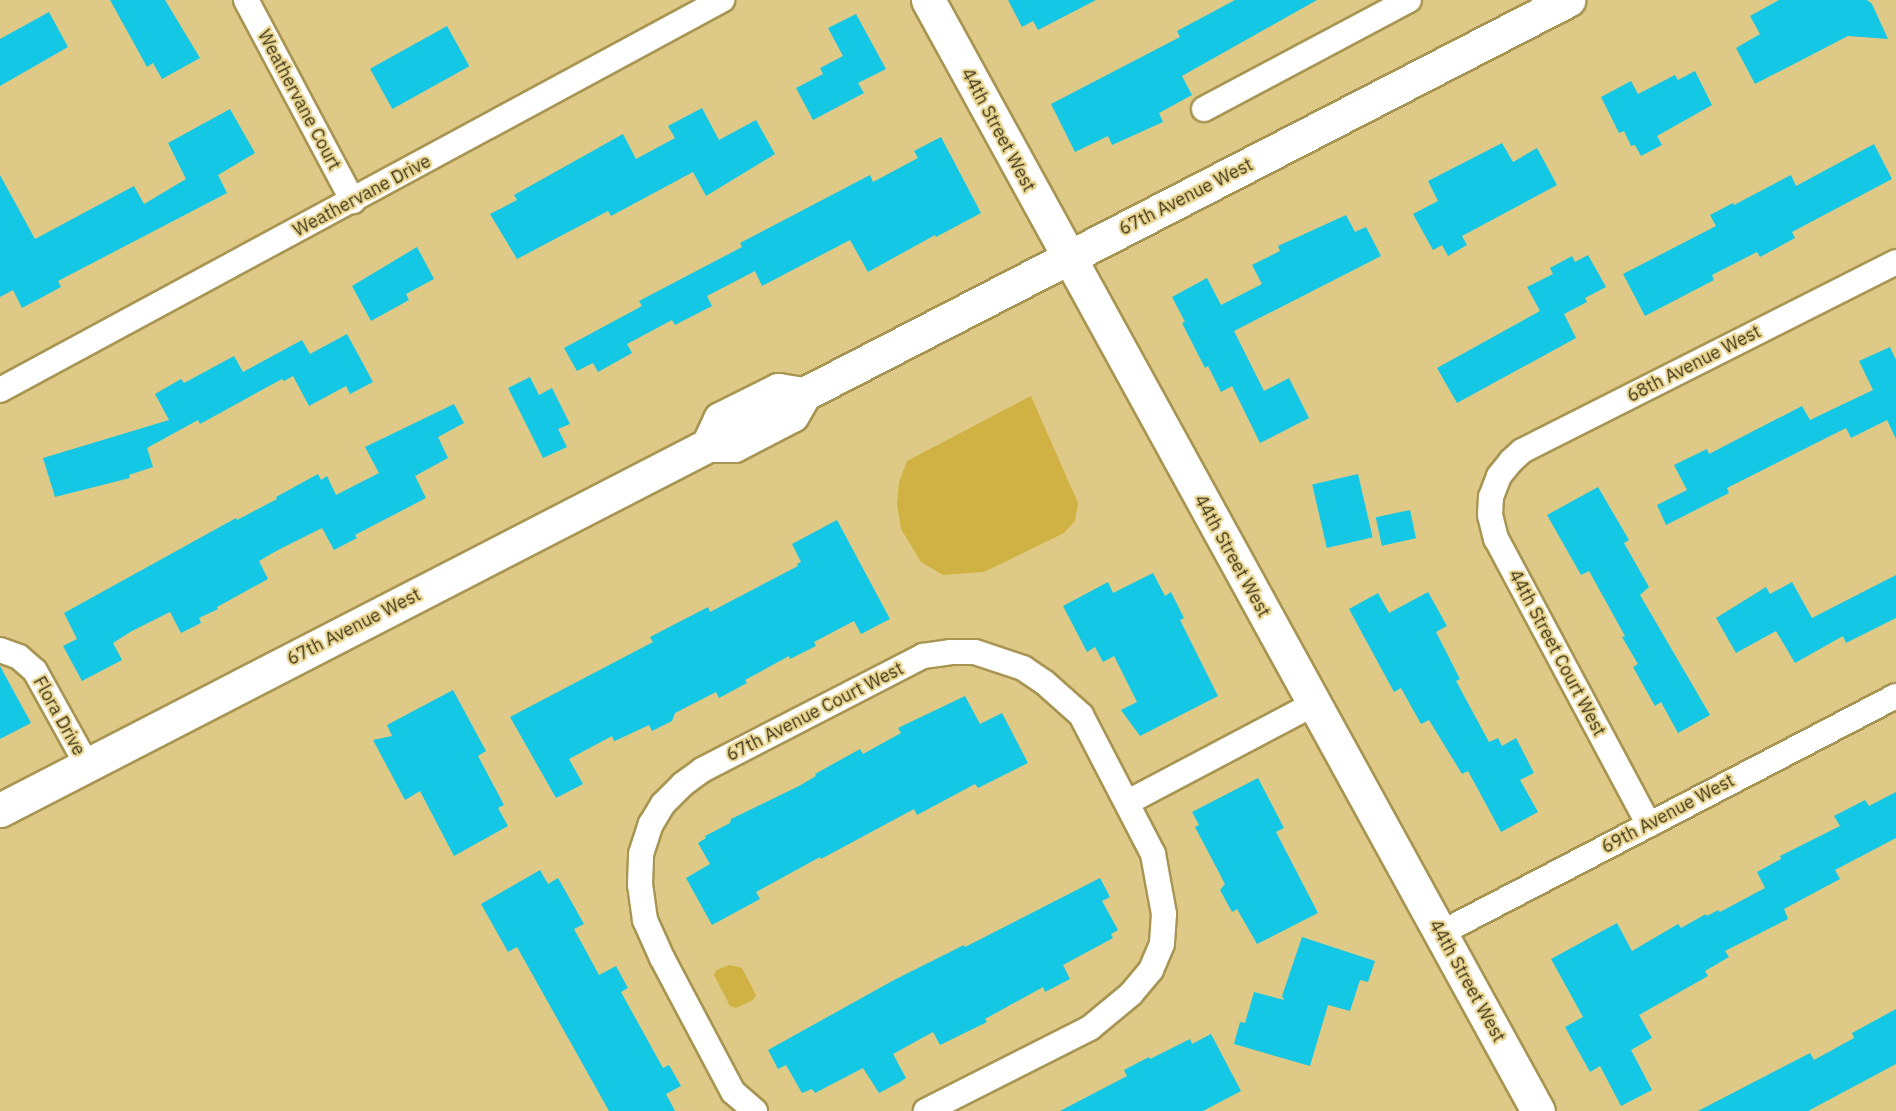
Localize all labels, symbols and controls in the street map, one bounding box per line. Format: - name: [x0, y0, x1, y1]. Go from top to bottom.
- street label: Weathervane Court: [253, 26, 345, 174]
- street label: 44th Street West: [956, 65, 1040, 195]
- street label: Weathervane Drive: [289, 151, 435, 241]
- street label: 67th Avenue West: [1115, 154, 1257, 240]
- street label: 68th Avenue West: [1623, 321, 1765, 407]
- street label: 44th Street West: [1189, 491, 1275, 621]
- street label: 44th Street Court West: [1504, 566, 1610, 740]
- street label: 67th Avenue West: [283, 584, 425, 670]
- street label: 67th Avenue Court West: [723, 658, 907, 766]
- street label: Flora Drive: [28, 673, 90, 759]
- street label: 69th Avenue West: [1598, 770, 1738, 858]
- street label: 44th Street West: [1424, 916, 1510, 1046]

